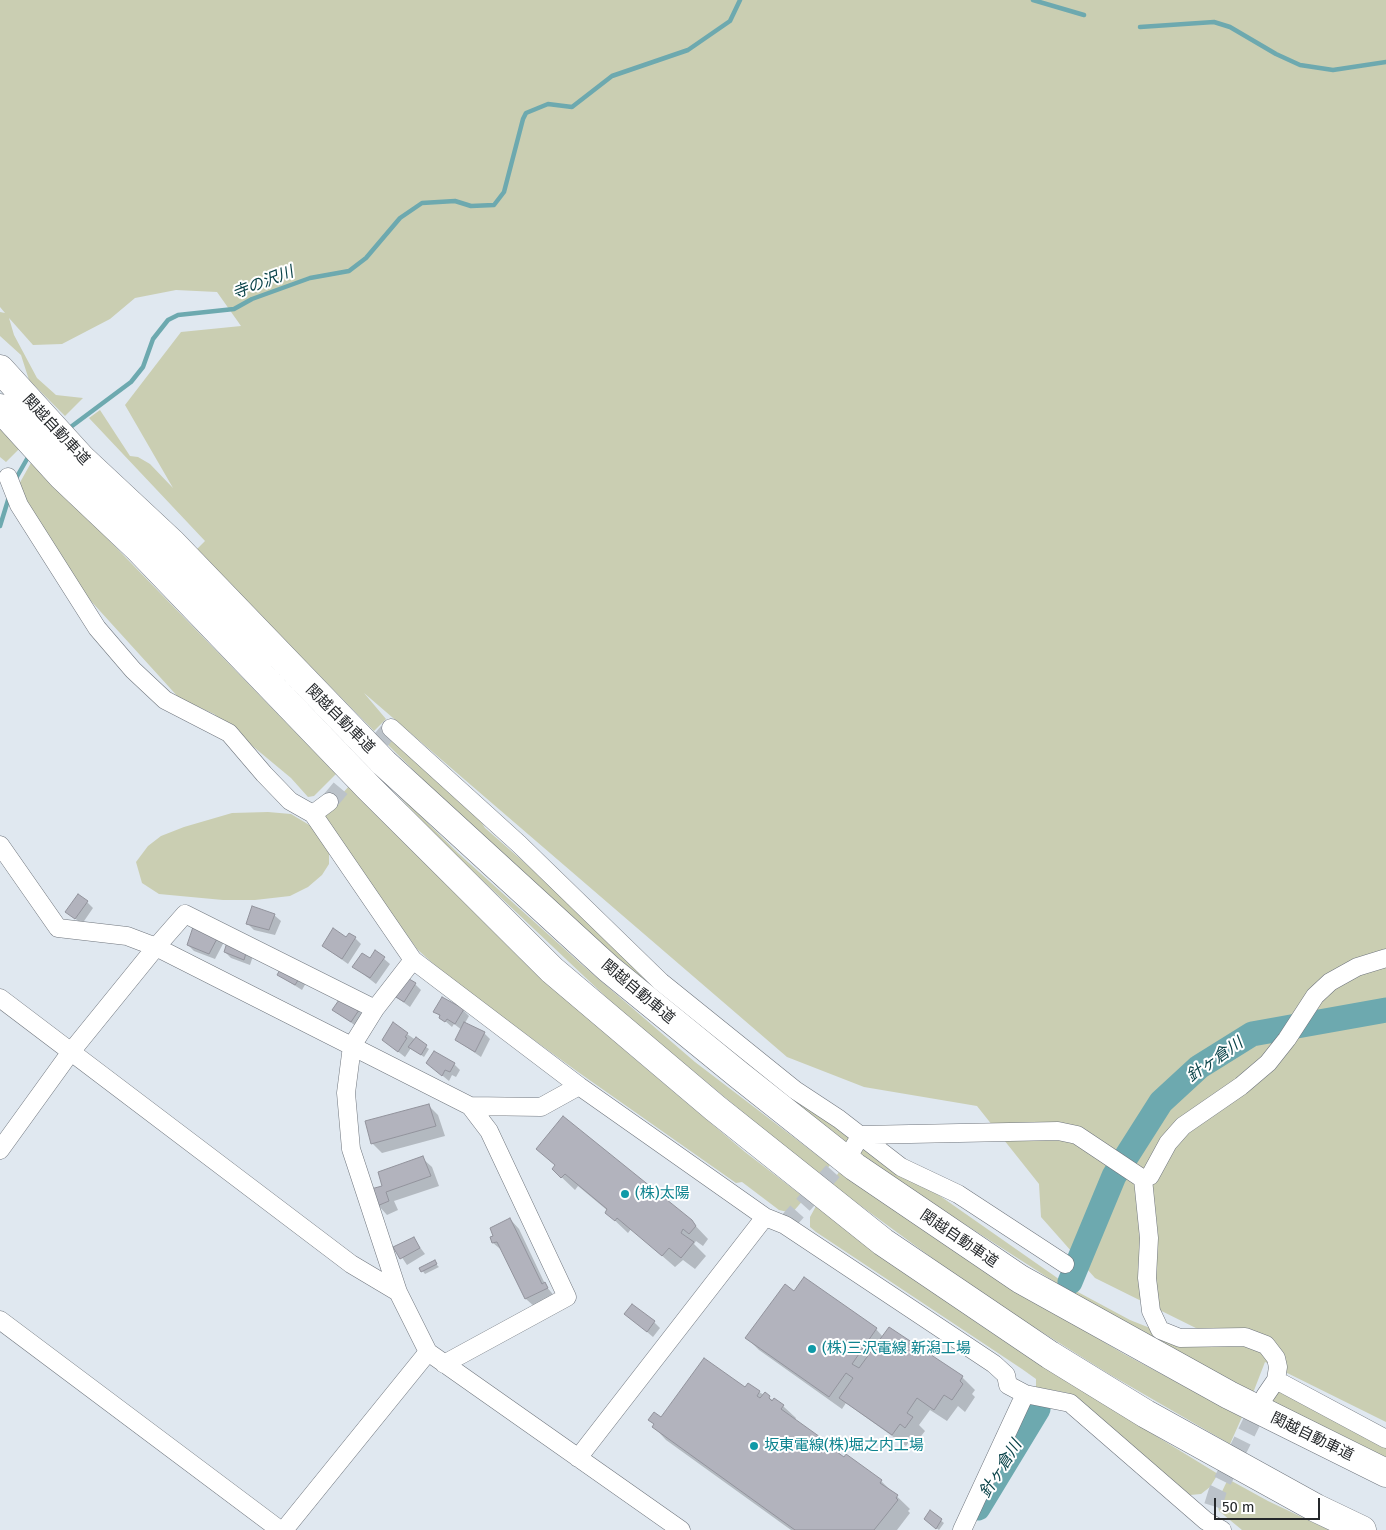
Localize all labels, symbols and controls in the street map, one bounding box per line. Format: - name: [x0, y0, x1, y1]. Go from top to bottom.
- water label: 寺の沢川: [230, 263, 296, 303]
- street label: 関越自動車道: [19, 391, 93, 469]
- street label: 関越自動車道: [302, 681, 378, 757]
- street label: 関越自動車道: [598, 956, 678, 1028]
- water label: 針ヶ倉川: [1183, 1034, 1247, 1086]
- place label: (株)太陽: [635, 1185, 690, 1203]
- marker: (株)太陽: [619, 1188, 631, 1200]
- street label: 関越自動車道: [917, 1206, 1001, 1272]
- place label: (株)三沢電線 新潟工場: [822, 1340, 971, 1358]
- marker: (株)三沢電線 新潟工場: [806, 1343, 818, 1355]
- street label: 関越自動車道: [1268, 1409, 1356, 1465]
- place label: 坂東電線(株)堀之内工場: [764, 1437, 924, 1455]
- water label: 針ヶ倉川: [976, 1437, 1026, 1501]
- marker: 坂東電線(株)堀之内工場: [748, 1440, 760, 1452]
- scale bar: [1216, 1488, 1322, 1520]
- text: 50 m: [1222, 1498, 1255, 1516]

